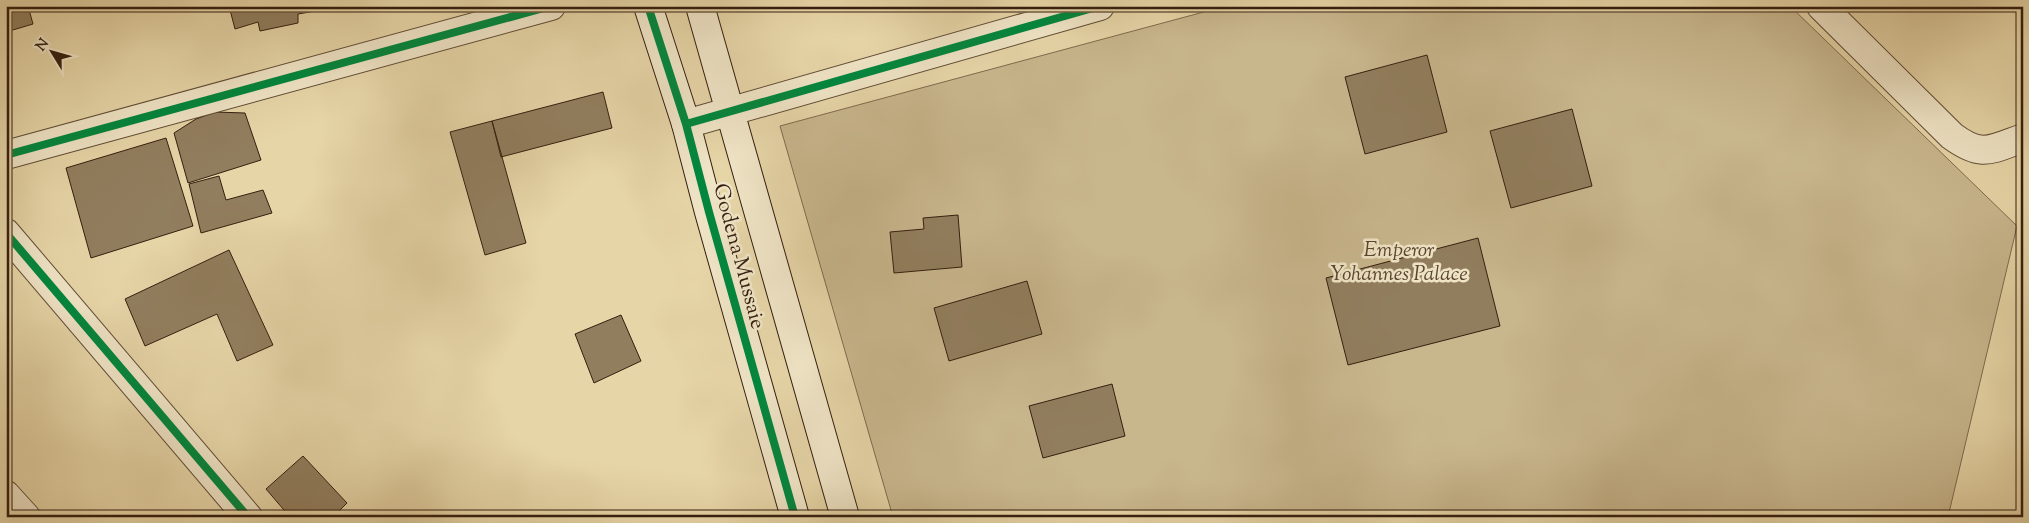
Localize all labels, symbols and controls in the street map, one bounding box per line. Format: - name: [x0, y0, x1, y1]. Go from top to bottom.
- north arrow: [28, 28, 78, 78]
- text: N: [32, 35, 55, 56]
- street label: Godena Mussaie: [704, 180, 772, 333]
- park label: Emperor Yohannes Palace: [1330, 236, 1468, 290]

